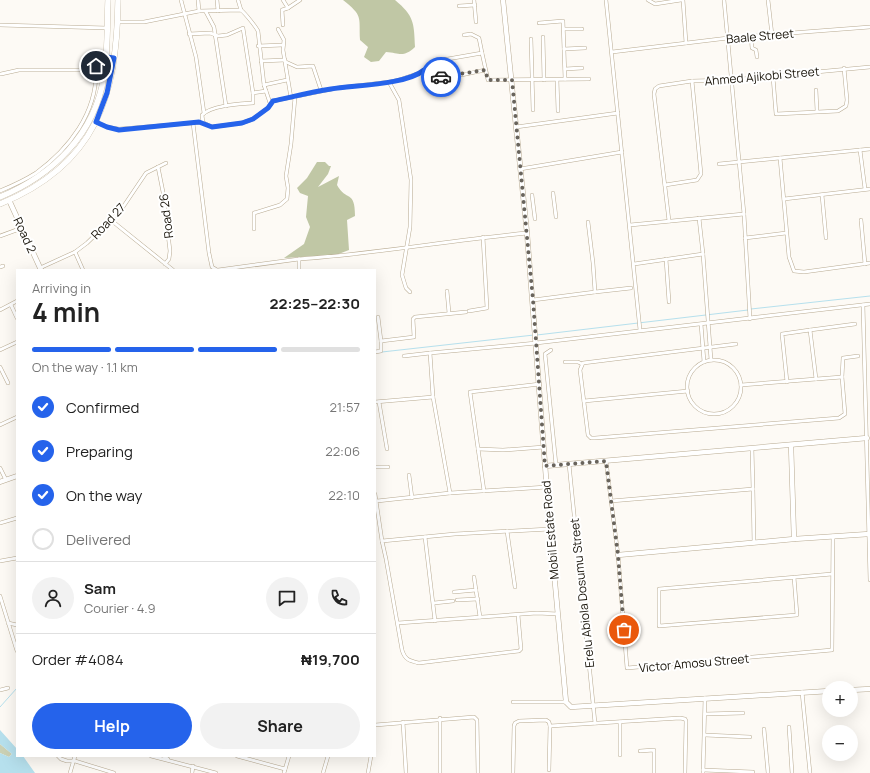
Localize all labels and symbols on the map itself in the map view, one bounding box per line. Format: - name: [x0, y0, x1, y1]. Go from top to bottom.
- street label: Baale Street: [725, 25, 795, 47]
- pin: [79, 49, 113, 83]
- courier: [421, 57, 461, 97]
- street label: Ahmed Ajikobi Street: [704, 62, 820, 89]
- street label: Road 26: [155, 193, 177, 239]
- street label: Road 27: [87, 199, 129, 243]
- street label: Road 2: [9, 214, 41, 256]
- street label: Mobil Estate Road: [537, 480, 563, 580]
- street label: Erelu Abiola Dosumu Street: [566, 517, 598, 669]
- pin: [607, 613, 641, 647]
- street label: Victor Amosu Street: [638, 650, 750, 676]

